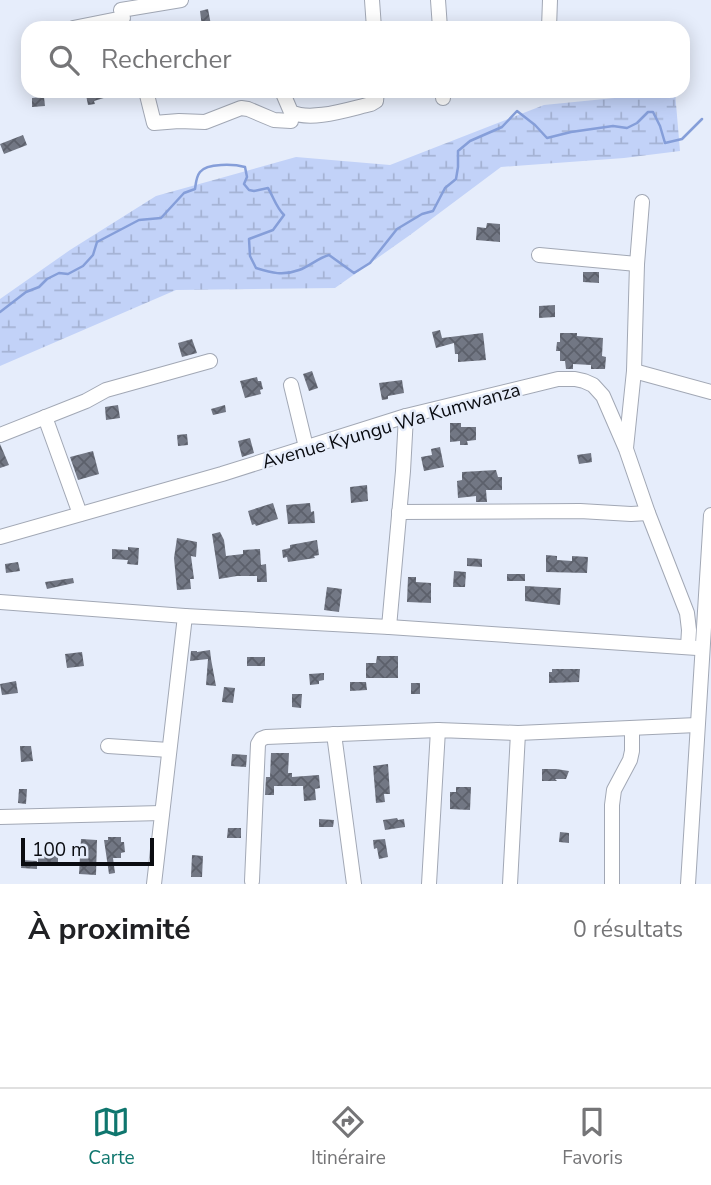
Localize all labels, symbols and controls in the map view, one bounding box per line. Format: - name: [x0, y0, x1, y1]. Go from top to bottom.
- search box: [21, 21, 690, 98]
- icon: search: [45, 41, 83, 79]
- text: Rechercher: [101, 42, 232, 77]
- street label: Avenue Kyungu Wa Kumwanza: [259, 377, 523, 475]
- scale bar: [21, 835, 154, 867]
- text: 100 m: [32, 837, 87, 863]
- text: À proximité: [28, 909, 190, 950]
- text: 0 résultats: [573, 914, 683, 945]
- tab: Carte: [88, 1103, 135, 1171]
- tab: Itinéraire: [311, 1103, 386, 1171]
- tab: Favoris: [562, 1103, 623, 1171]

